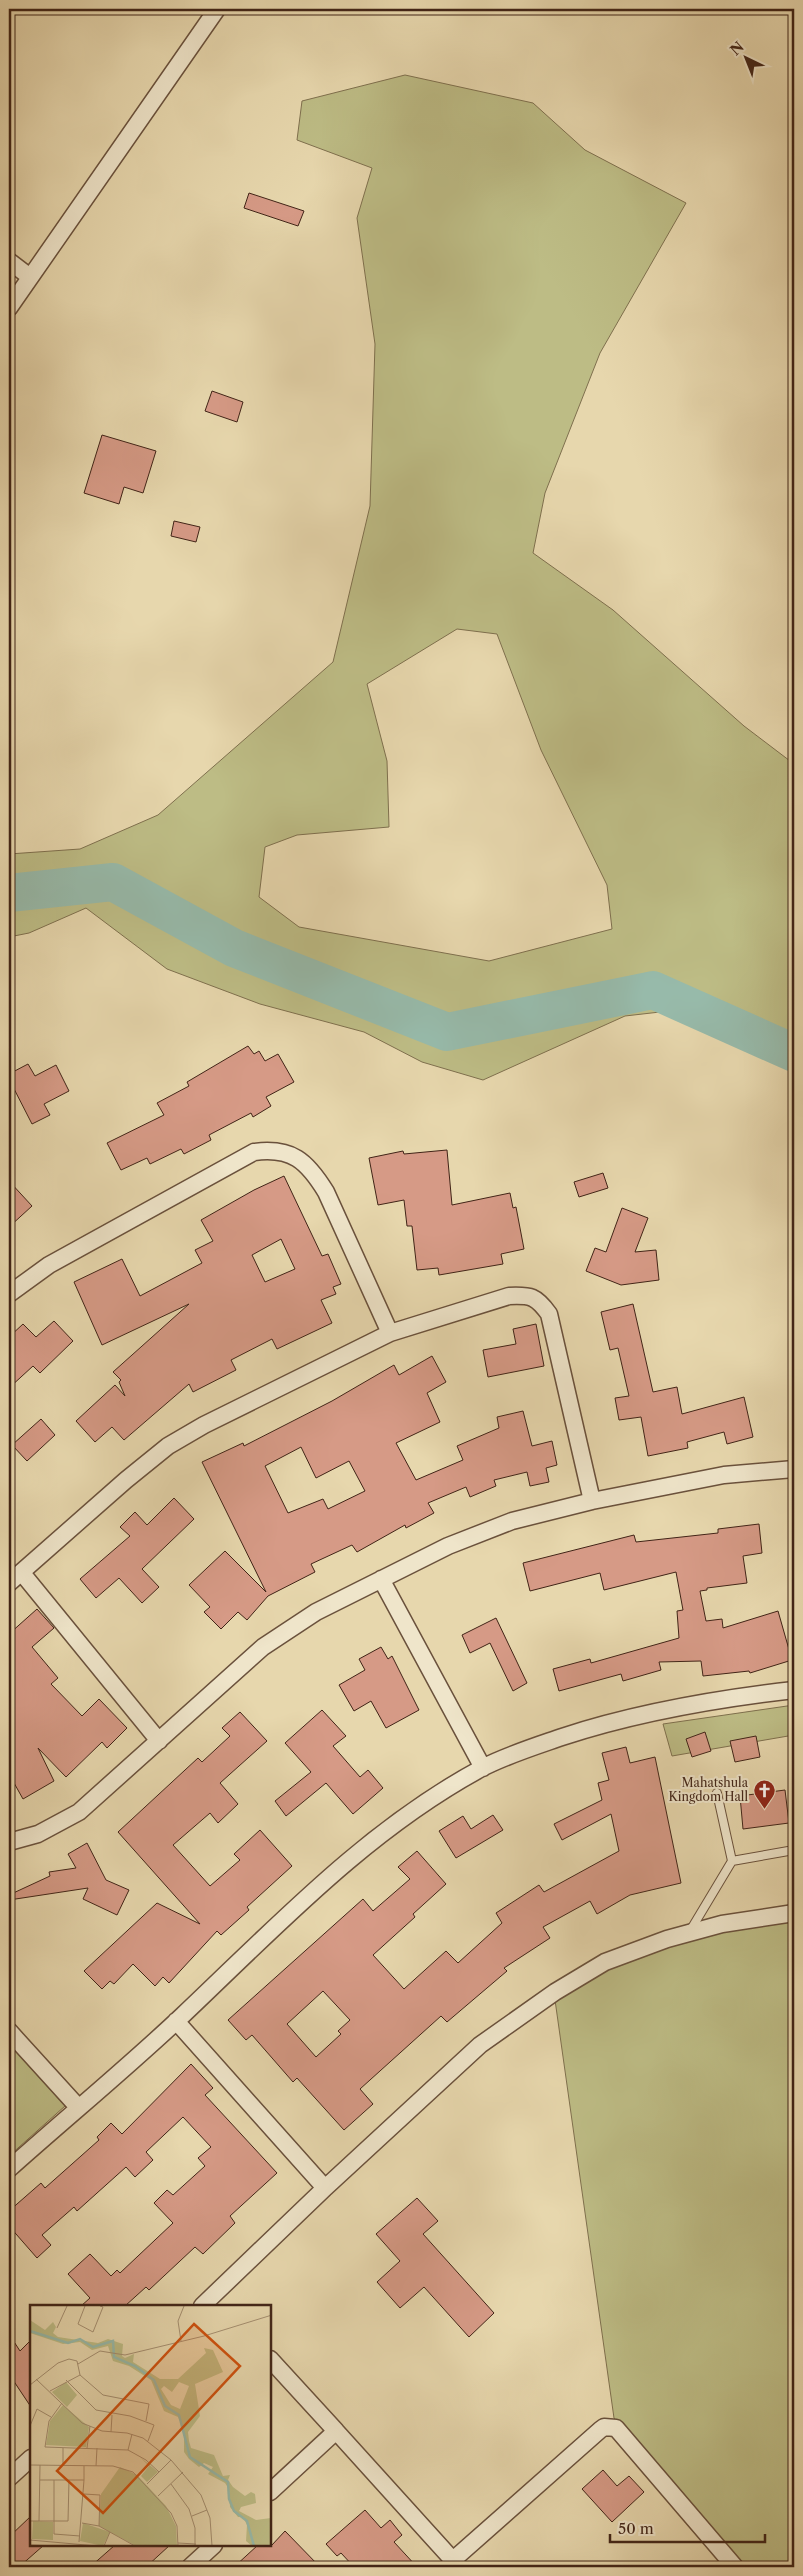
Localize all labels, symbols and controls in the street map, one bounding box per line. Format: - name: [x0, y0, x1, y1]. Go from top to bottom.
- north arrow: [720, 32, 770, 82]
- text: N: [727, 38, 748, 59]
- place label: Mahatshula Kingdom Hall: [669, 1775, 749, 1804]
- church icon: Mahatshula Kingdom Hall: [752, 1778, 776, 1809]
- inset map: [30, 2305, 271, 2546]
- scale bar: [610, 2511, 766, 2543]
- text: 50 m: [618, 2519, 654, 2538]

